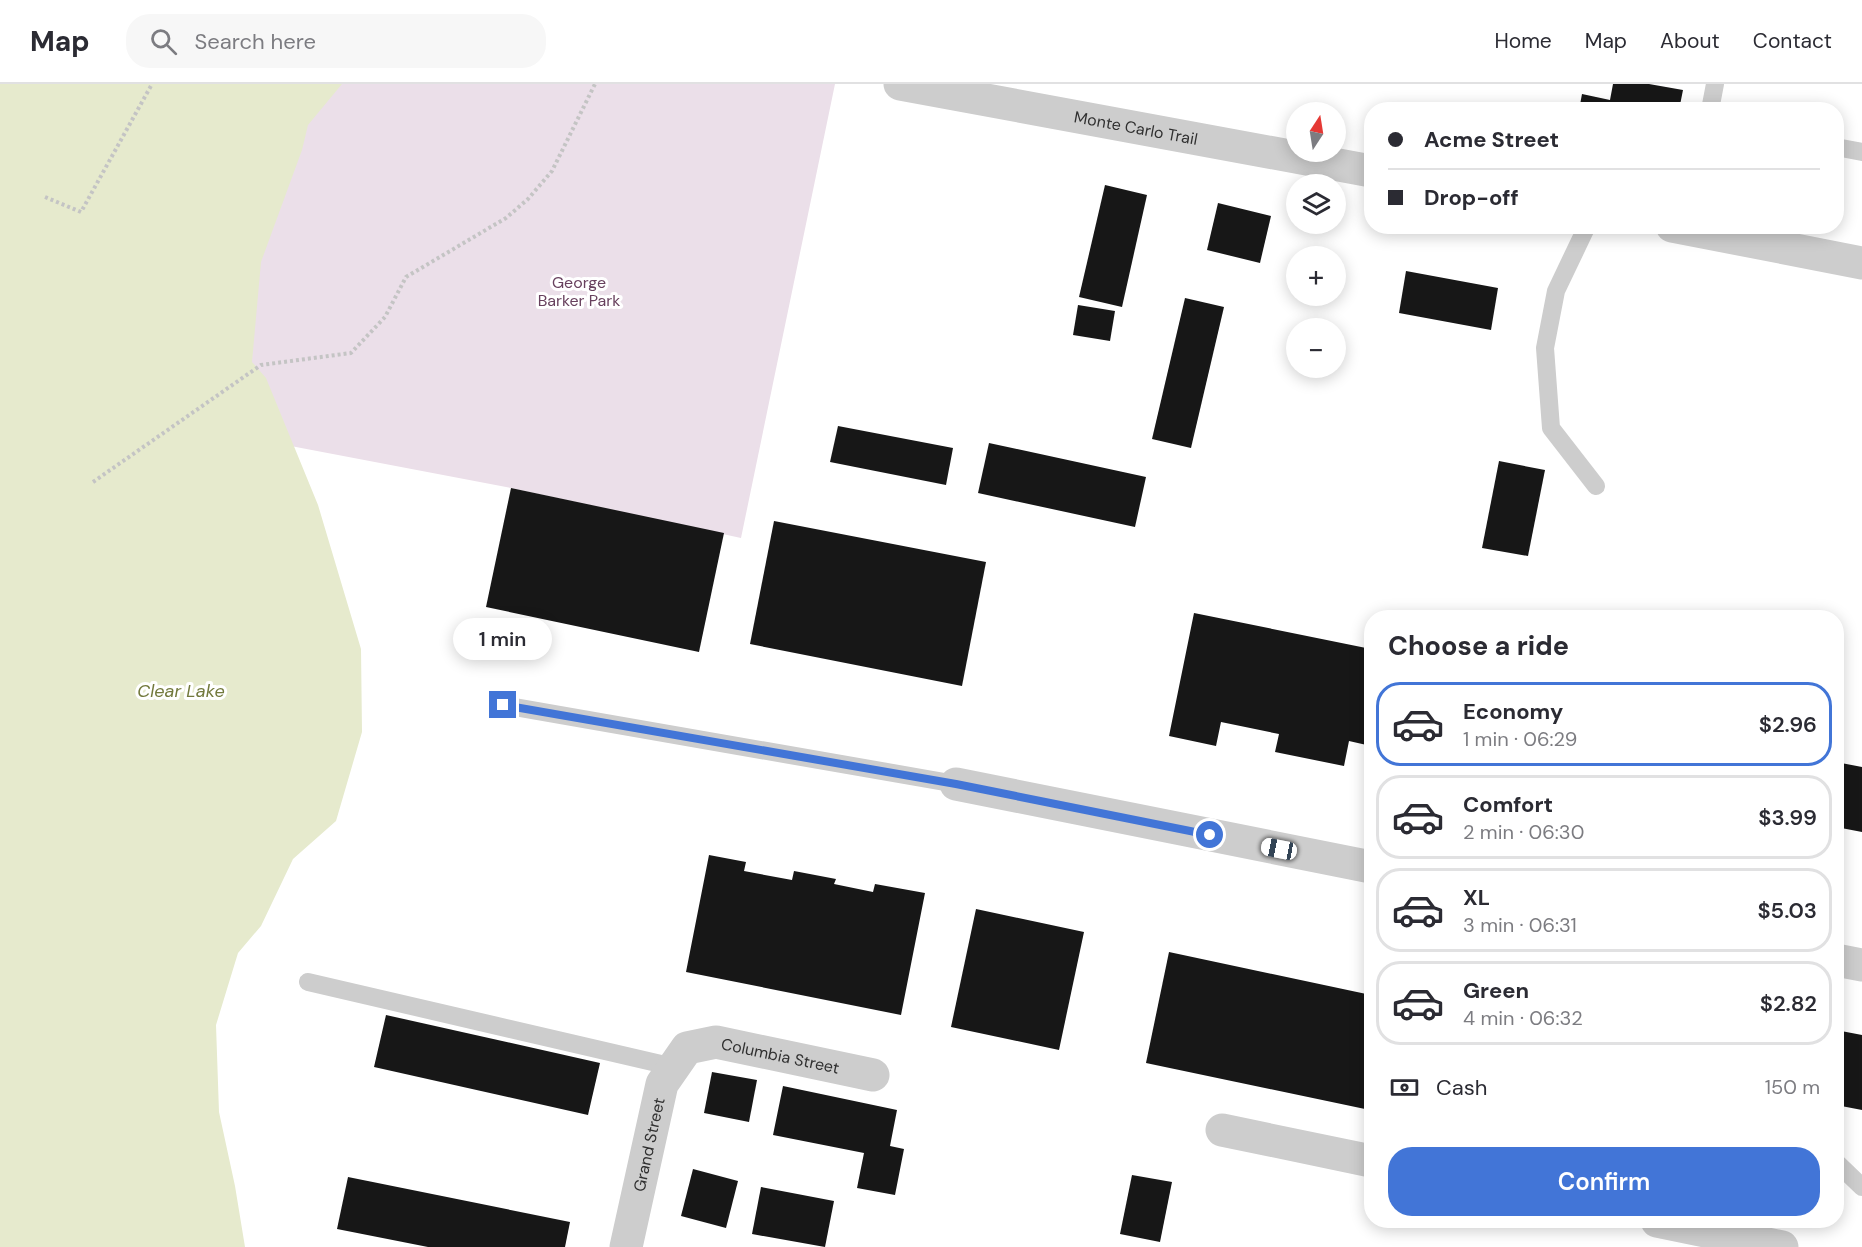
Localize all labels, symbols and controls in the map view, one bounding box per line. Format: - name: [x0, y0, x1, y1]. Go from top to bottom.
- search box: [126, 14, 546, 68]
- text: Map: [30, 23, 90, 60]
- icon: search: [147, 25, 180, 58]
- text: Search here: [195, 27, 316, 56]
- text: Home: [1494, 27, 1552, 55]
- text: Map: [1585, 27, 1627, 55]
- text: About: [1660, 27, 1720, 55]
- text: Contact: [1753, 27, 1832, 55]
- north arrow: [1286, 102, 1346, 162]
- map controls: [1286, 102, 1346, 378]
- street label: Monte Carlo Trail: [1072, 106, 1199, 150]
- text: Acme Street: [1424, 125, 1559, 154]
- button: layers: [1286, 174, 1346, 234]
- text: Drop-off: [1424, 183, 1519, 212]
- button: +: [1286, 246, 1346, 306]
- park label: George Barker Park: [538, 272, 620, 311]
- button: −: [1286, 318, 1346, 378]
- callout: 1 min: [454, 618, 552, 660]
- text: 1 min: [479, 626, 526, 652]
- text: Choose a ride: [1388, 628, 1569, 663]
- water label: Clear Lake: [137, 679, 225, 703]
- route end: [489, 691, 516, 718]
- icon: car: [1391, 697, 1445, 751]
- text: Economy: [1463, 697, 1563, 726]
- text: $2.96: [1759, 710, 1817, 739]
- text: 1 min · 06:29: [1463, 726, 1577, 752]
- icon: car: [1391, 790, 1445, 844]
- text: Comfort: [1463, 790, 1553, 819]
- text: $3.99: [1758, 803, 1817, 832]
- text: 2 min · 06:30: [1463, 819, 1584, 845]
- route start: [1196, 821, 1223, 848]
- car: [1260, 837, 1298, 861]
- icon: car: [1391, 883, 1445, 937]
- text: XL: [1463, 883, 1490, 912]
- text: $5.03: [1757, 896, 1817, 925]
- text: 3 min · 06:31: [1463, 912, 1577, 938]
- icon: car: [1391, 976, 1445, 1030]
- text: Green: [1463, 976, 1529, 1005]
- text: $2.82: [1760, 989, 1817, 1018]
- text: 4 min · 06:32: [1463, 1005, 1583, 1031]
- street label: Columbia Street: [719, 1033, 841, 1079]
- icon: cash: [1388, 1071, 1421, 1104]
- text: Cash: [1436, 1073, 1487, 1102]
- text: 150 m: [1765, 1074, 1820, 1100]
- street label: Grand Street: [629, 1096, 670, 1194]
- button: Confirm: [1388, 1147, 1820, 1216]

